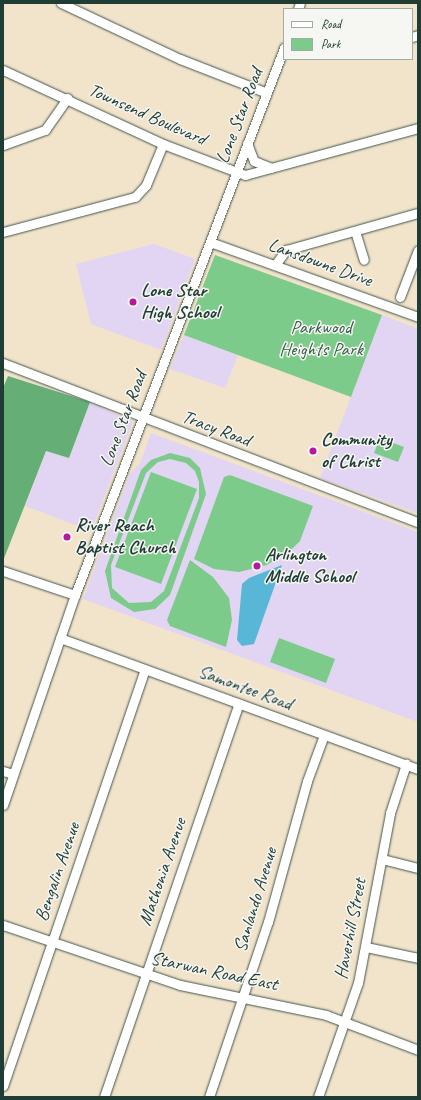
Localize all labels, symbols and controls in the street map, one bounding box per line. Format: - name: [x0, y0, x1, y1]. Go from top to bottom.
- legend: [283, 8, 413, 60]
- text: Road: [321, 16, 341, 32]
- text: Park: [321, 36, 340, 52]
- street label: Lone Star Road: [211, 65, 269, 167]
- street label: Townsend Boulevard: [84, 79, 210, 151]
- street label: Lansdowne Drive: [265, 234, 375, 292]
- place label: Lone Star High School: [141, 280, 218, 324]
- marker: Lone Star High School: [128, 297, 138, 307]
- park label: Parkwood Heights Park: [279, 317, 363, 361]
- street label: Lone Star Road: [95, 368, 153, 470]
- street label: Tracy Road: [178, 405, 254, 453]
- place label: Community of Christ: [321, 429, 392, 473]
- marker: Community of Christ: [308, 446, 318, 456]
- place label: River Reach Baptist Church: [75, 515, 176, 559]
- marker: River Reach Baptist Church: [62, 532, 72, 542]
- place label: Arlington Middle School: [265, 544, 354, 588]
- marker: Arlington Middle School: [252, 561, 262, 571]
- street label: Samontee Road: [195, 660, 295, 716]
- street label: Mathonia Avenue: [134, 815, 192, 929]
- street label: Bengalin Avenue: [31, 820, 85, 924]
- street label: Sanlando Avenue: [229, 845, 283, 955]
- street label: Haverhill Street: [330, 877, 372, 981]
- street label: Starwan Road East: [148, 947, 280, 997]

